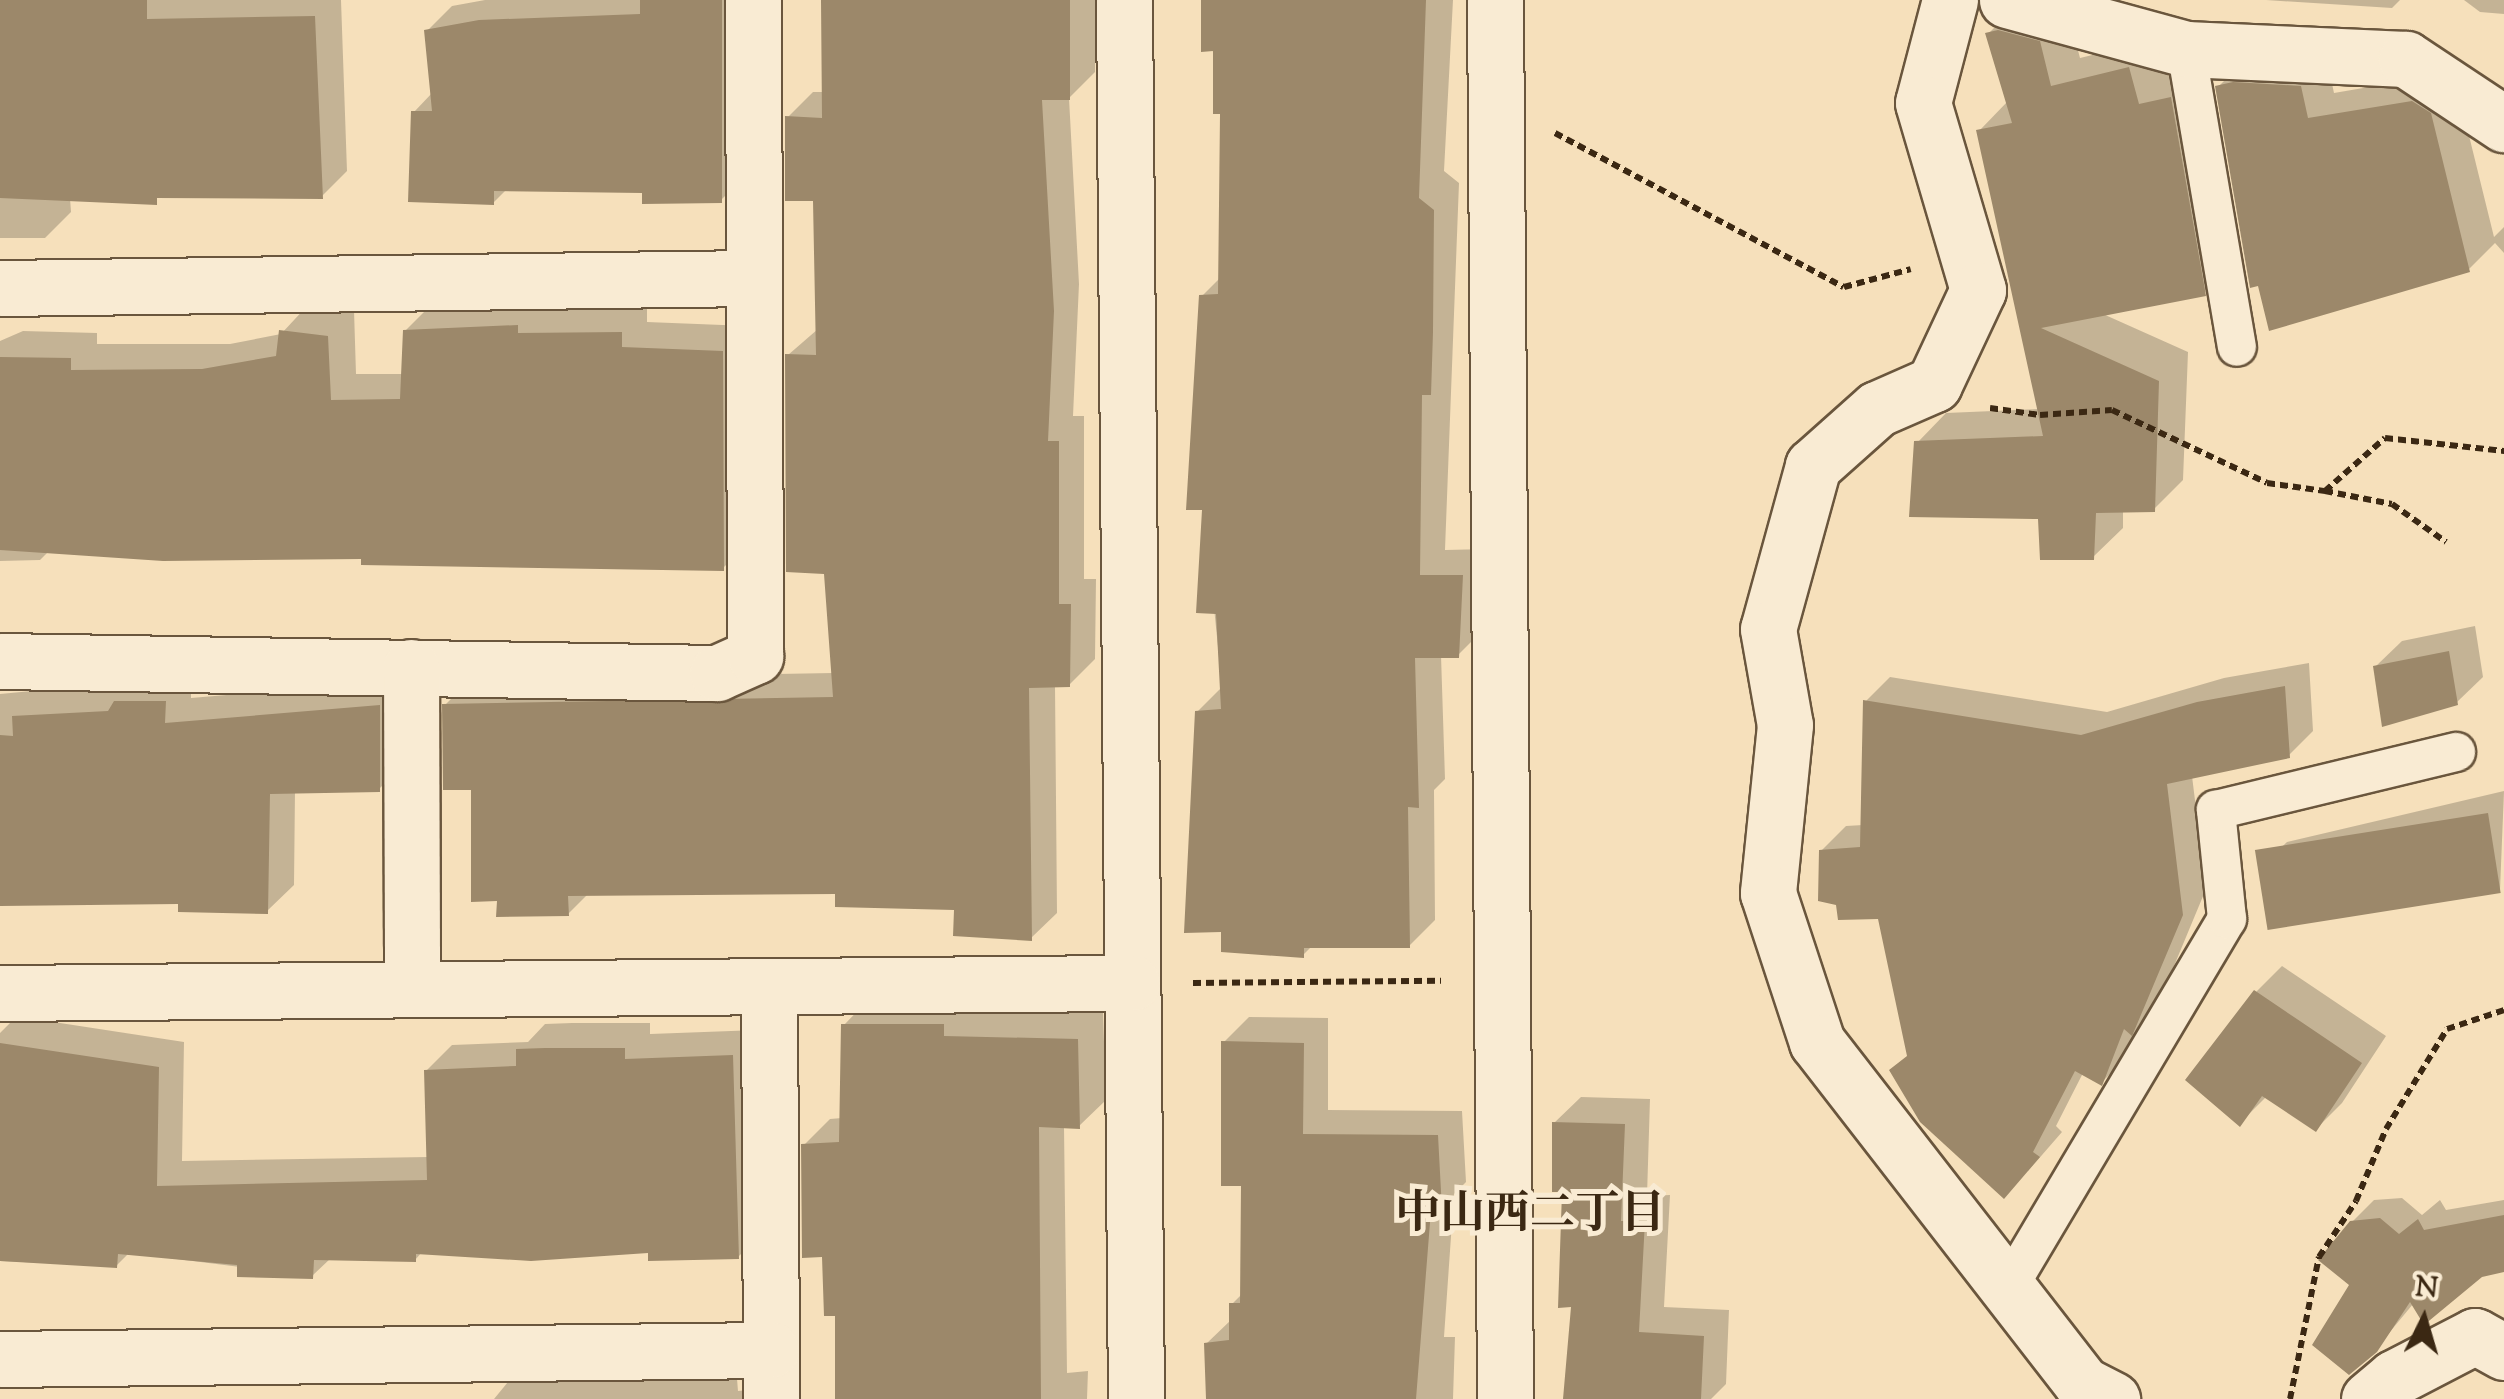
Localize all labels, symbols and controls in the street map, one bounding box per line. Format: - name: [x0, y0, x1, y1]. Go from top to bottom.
- district label: 中山西二丁目: [1395, 1190, 1665, 1244]
- text: N: [2414, 1268, 2439, 1310]
- north arrow: [2374, 1269, 2474, 1369]

